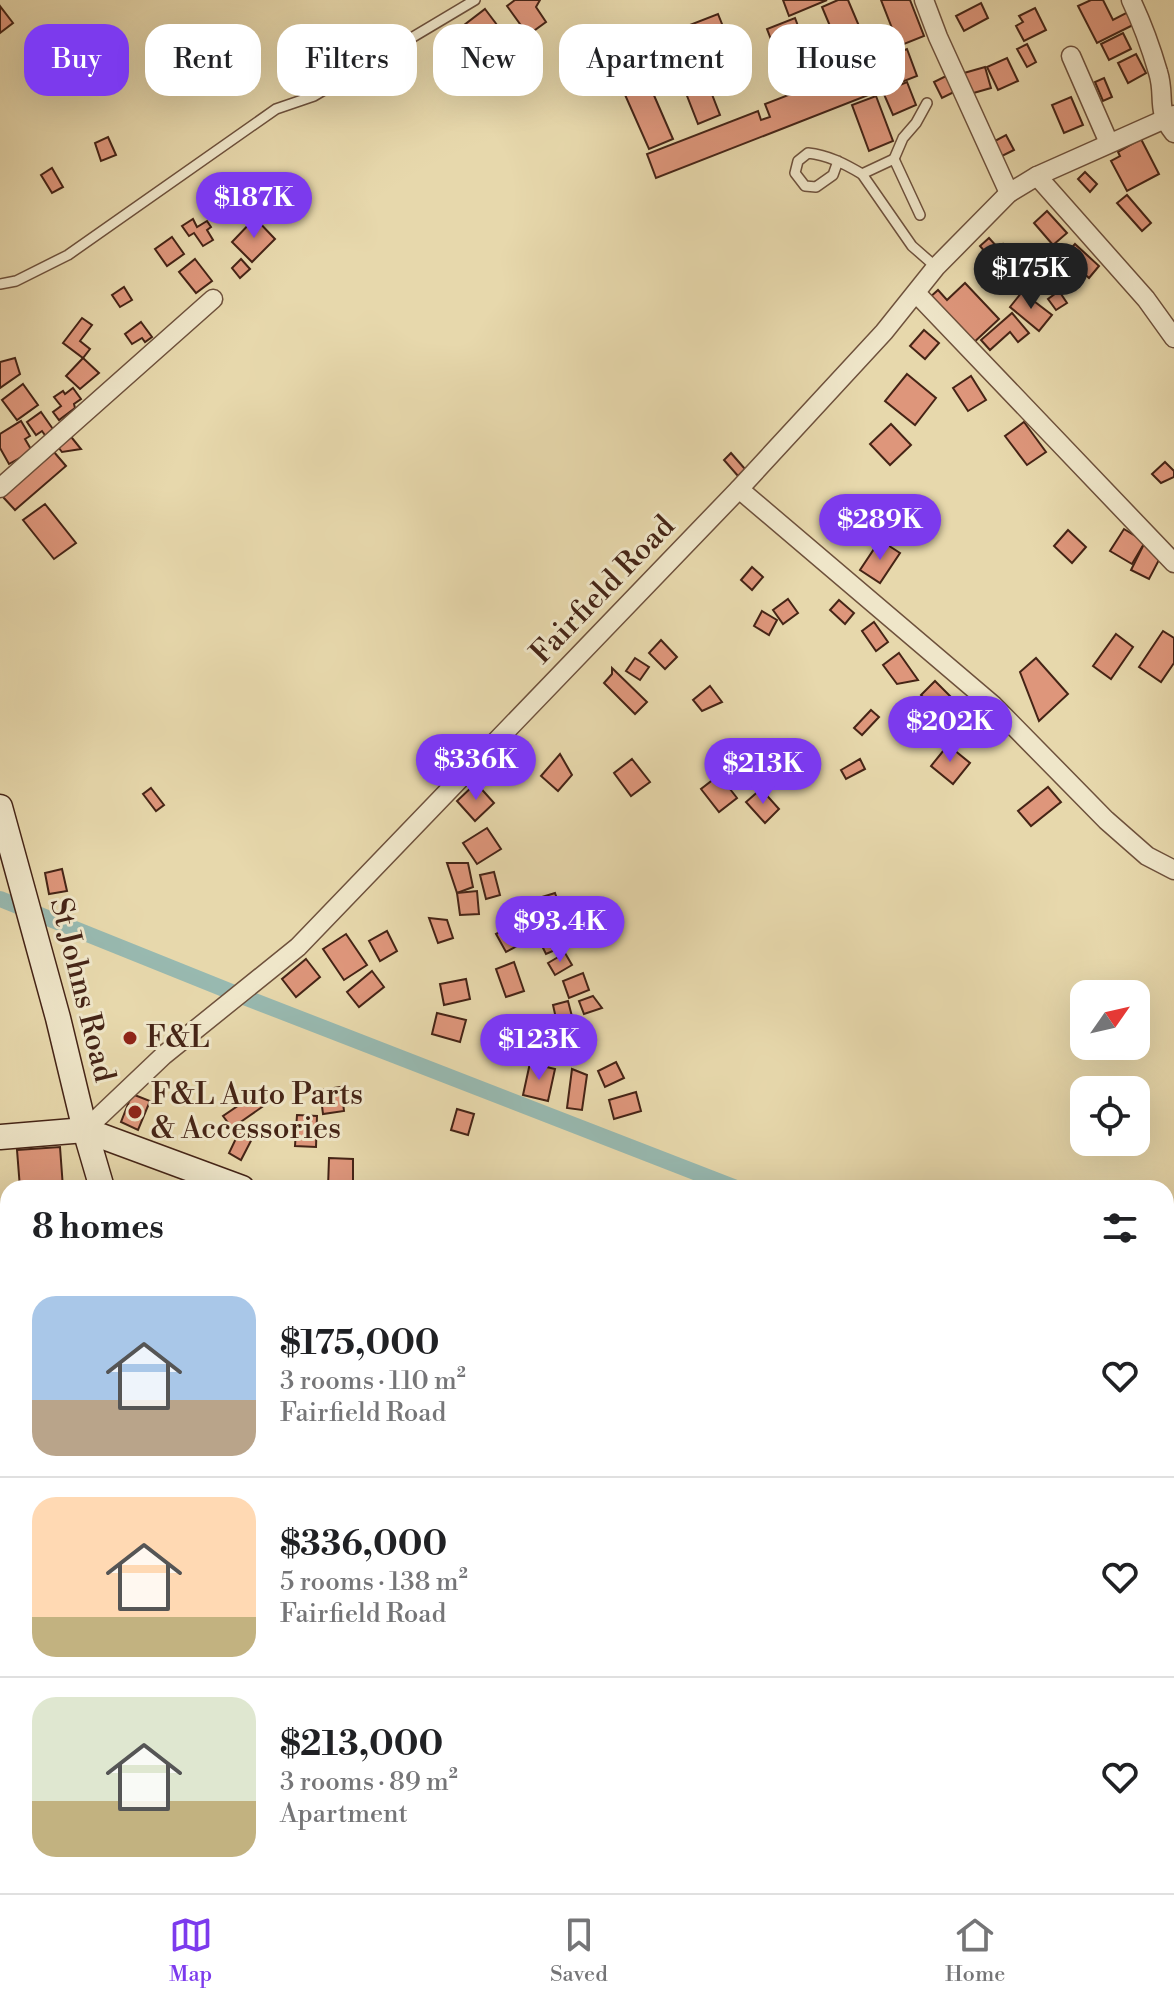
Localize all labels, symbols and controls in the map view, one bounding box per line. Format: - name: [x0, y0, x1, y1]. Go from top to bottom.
- chip: Buy: [24, 24, 129, 96]
- chip: Rent: [145, 24, 261, 96]
- chip: Filters: [277, 24, 417, 96]
- chip: New: [433, 24, 543, 96]
- chip: Apartment: [559, 24, 752, 96]
- chip: House: [768, 24, 905, 96]
- pin: $187K: [198, 172, 310, 240]
- text: $187K: [214, 182, 294, 214]
- pin: $175K: [975, 243, 1087, 311]
- text: $175K: [992, 253, 1070, 285]
- pin: $289K: [824, 494, 936, 562]
- text: $289K: [837, 504, 923, 536]
- street label: Fairfield Road: [523, 508, 683, 672]
- pin: $202K: [894, 696, 1006, 764]
- text: $202K: [906, 706, 994, 738]
- pin: $336K: [420, 734, 532, 802]
- pin: $213K: [707, 738, 819, 806]
- text: $336K: [434, 744, 518, 776]
- text: $213K: [722, 748, 804, 780]
- street label: St Johns Road: [41, 894, 123, 1086]
- pin: $93.4K: [495, 896, 625, 964]
- text: $93.4K: [513, 906, 607, 938]
- north arrow: [1070, 980, 1150, 1060]
- map controls: [1070, 980, 1150, 1156]
- pin: $123K: [483, 1014, 595, 1082]
- place label: F&L: [146, 1019, 210, 1057]
- text: $123K: [498, 1024, 580, 1056]
- marker: F&L: [121, 1029, 139, 1047]
- place label: F&L Auto Parts & Accessories: [151, 1076, 363, 1148]
- button: locate: [1070, 1076, 1150, 1156]
- marker: F&L Auto Parts & Accessories: [126, 1103, 144, 1121]
- icon: filters: [1098, 1206, 1142, 1250]
- text: 8 homes: [32, 1207, 164, 1249]
- text: $175,000: [280, 1323, 440, 1365]
- icon: home: [96, 1328, 192, 1424]
- icon: heart: [1098, 1354, 1142, 1398]
- text: 3 rooms · 110 m²: [280, 1365, 466, 1397]
- text: Fairfield Road: [280, 1397, 446, 1429]
- text: $336,000: [280, 1524, 447, 1566]
- icon: home: [96, 1529, 192, 1625]
- icon: heart: [1098, 1555, 1142, 1599]
- text: 5 rooms · 138 m²: [280, 1566, 468, 1598]
- text: Fairfield Road: [280, 1598, 446, 1630]
- text: $213,000: [280, 1724, 443, 1766]
- icon: home: [96, 1729, 192, 1825]
- icon: heart: [1098, 1755, 1142, 1799]
- text: 3 rooms · 89 m²: [280, 1766, 458, 1798]
- text: Apartment: [280, 1798, 408, 1830]
- tab: Map: [169, 1913, 213, 1988]
- tab: Saved: [550, 1913, 608, 1988]
- tab: Home: [945, 1913, 1005, 1988]

